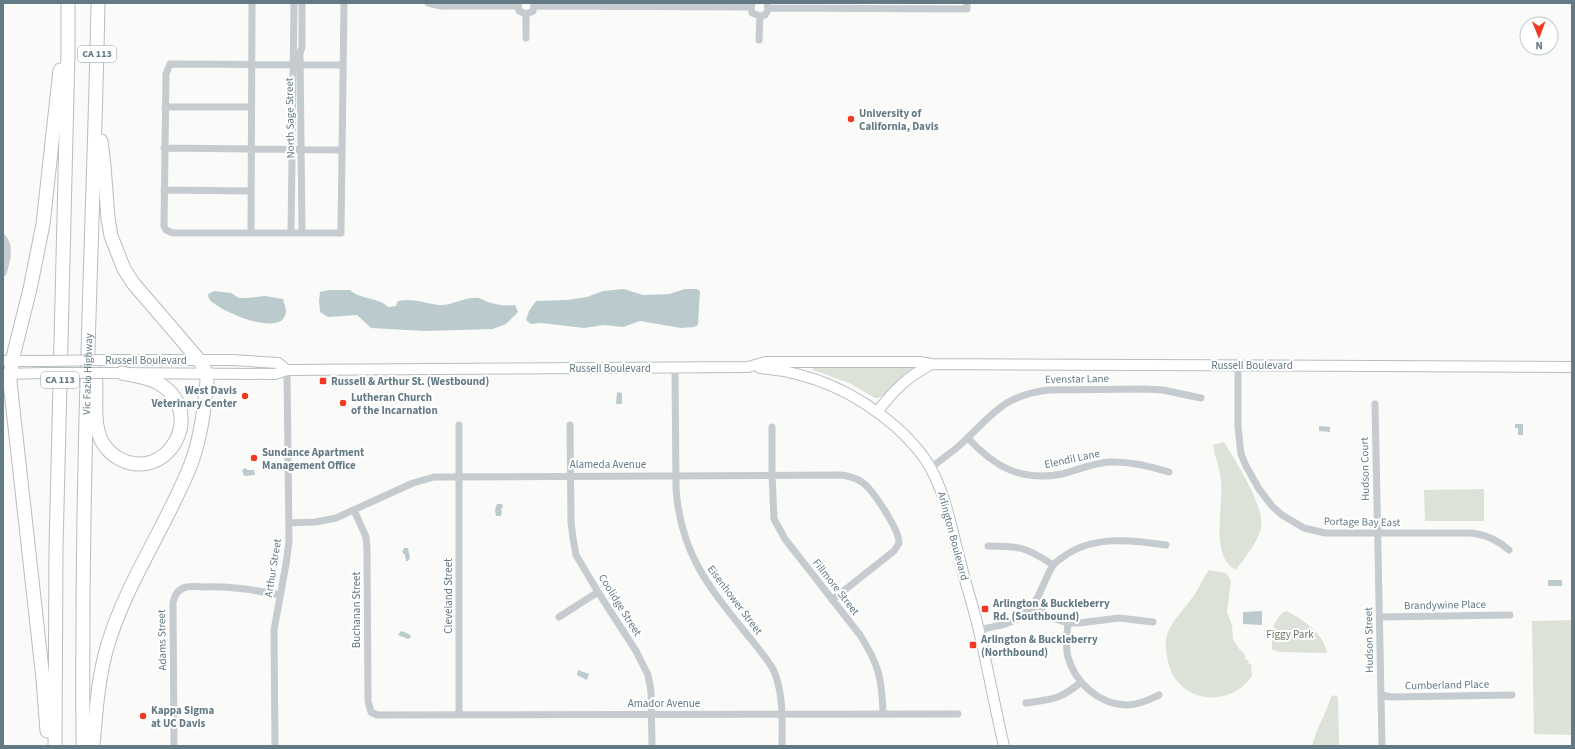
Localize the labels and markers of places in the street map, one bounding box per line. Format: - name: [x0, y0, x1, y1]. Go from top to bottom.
- place label: University of California, Davis: [859, 106, 939, 134]
- marker: University of California, Davis: [846, 114, 856, 124]
- place label: Russell & Arthur St. (Westbound): [331, 374, 489, 389]
- marker: Russell & Arthur St. (Westbound): [318, 376, 328, 386]
- place label: West Davis Veterinary Center: [150, 383, 238, 411]
- place label: Lutheran Church of the Incarnation: [351, 390, 438, 418]
- marker: West Davis Veterinary Center: [240, 391, 250, 401]
- marker: Lutheran Church of the Incarnation: [338, 398, 348, 408]
- place label: Sundance Apartment Management Office: [262, 445, 365, 473]
- marker: Sundance Apartment Management Office: [249, 453, 259, 463]
- place label: Arlington & Buckleberry Rd. (Southbound): [992, 596, 1110, 624]
- marker: Arlington & Buckleberry Rd. (Southbound): [980, 604, 990, 614]
- place label: Arlington & Buckleberry (Northbound): [980, 632, 1098, 660]
- marker: Arlington & Buckleberry (Northbound): [968, 640, 978, 650]
- place label: Kappa Sigma at UC Davis: [151, 703, 214, 731]
- marker: Kappa Sigma at UC Davis: [138, 711, 148, 721]

